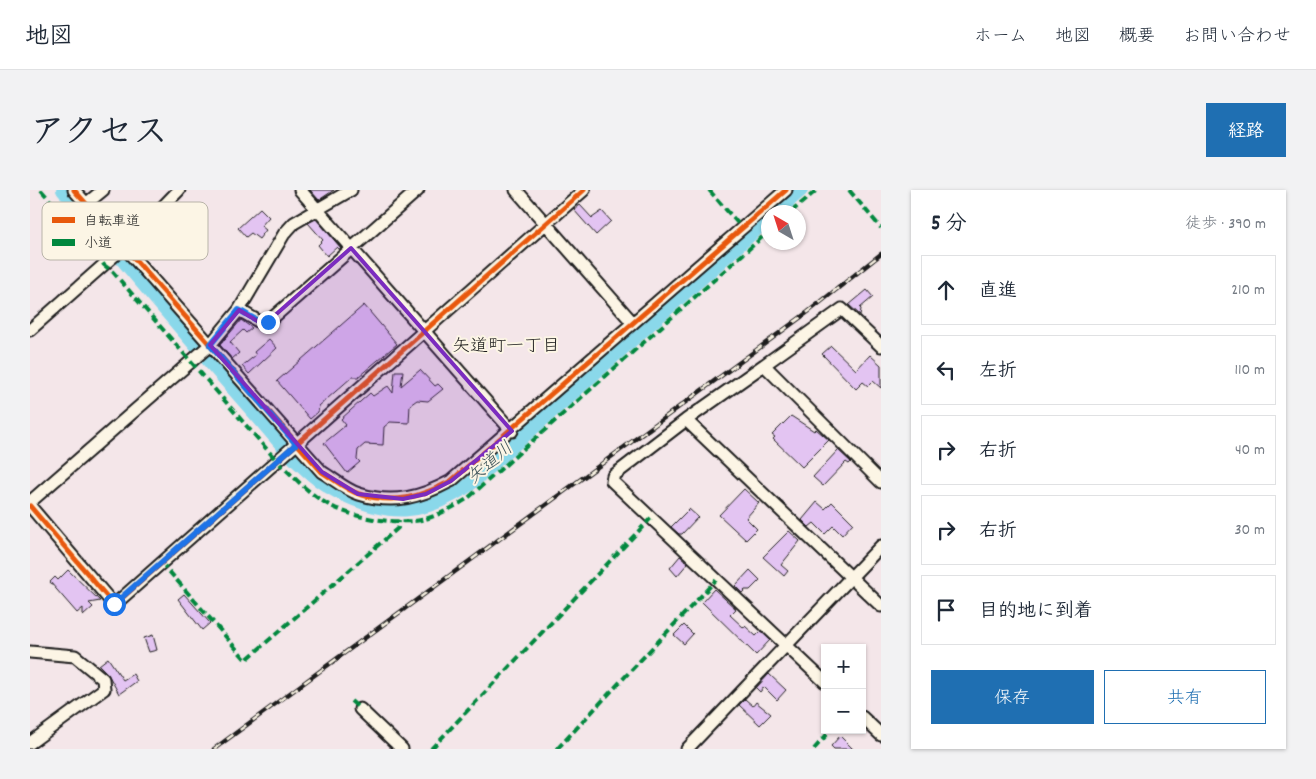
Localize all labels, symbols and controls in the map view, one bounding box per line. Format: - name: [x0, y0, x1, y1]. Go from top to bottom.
- text: 地図: [25, 21, 73, 55]
- text: ホーム: [974, 25, 1027, 50]
- text: 地図: [1055, 25, 1091, 50]
- text: 概要: [1119, 25, 1155, 50]
- text: お問い合わせ: [1183, 25, 1291, 50]
- button: 経路: [1206, 103, 1286, 157]
- text: アクセス: [30, 110, 168, 160]
- legend: [42, 202, 208, 260]
- north arrow: [761, 205, 806, 250]
- text: 5 分: [931, 210, 967, 240]
- text: 自転車道: [84, 212, 140, 232]
- text: 徒歩 · 390 m: [1185, 213, 1266, 236]
- text: 小道: [84, 234, 112, 254]
- icon: ahead: [932, 276, 960, 304]
- text: 直進: [979, 279, 1017, 306]
- text: 210 m: [1231, 279, 1265, 302]
- route end: [257, 311, 280, 334]
- district label: 矢道町一丁目: [452, 335, 560, 360]
- icon: left: [932, 356, 960, 384]
- text: 左折: [979, 359, 1017, 386]
- text: 110 m: [1235, 359, 1265, 382]
- icon: right: [932, 436, 960, 464]
- water label: 矢道川: [462, 437, 520, 491]
- text: 右折: [979, 439, 1017, 466]
- text: 40 m: [1235, 439, 1265, 462]
- icon: right: [932, 516, 960, 544]
- text: 右折: [979, 519, 1017, 546]
- text: 30 m: [1235, 519, 1265, 542]
- route start: [103, 593, 126, 616]
- icon: arrive: [932, 596, 960, 624]
- text: 目的地に到着: [979, 599, 1093, 626]
- map controls: [821, 644, 866, 734]
- button: +: [821, 644, 866, 689]
- button: 保存: [931, 670, 1094, 724]
- button: 共有: [1104, 670, 1266, 724]
- button: −: [821, 689, 866, 734]

